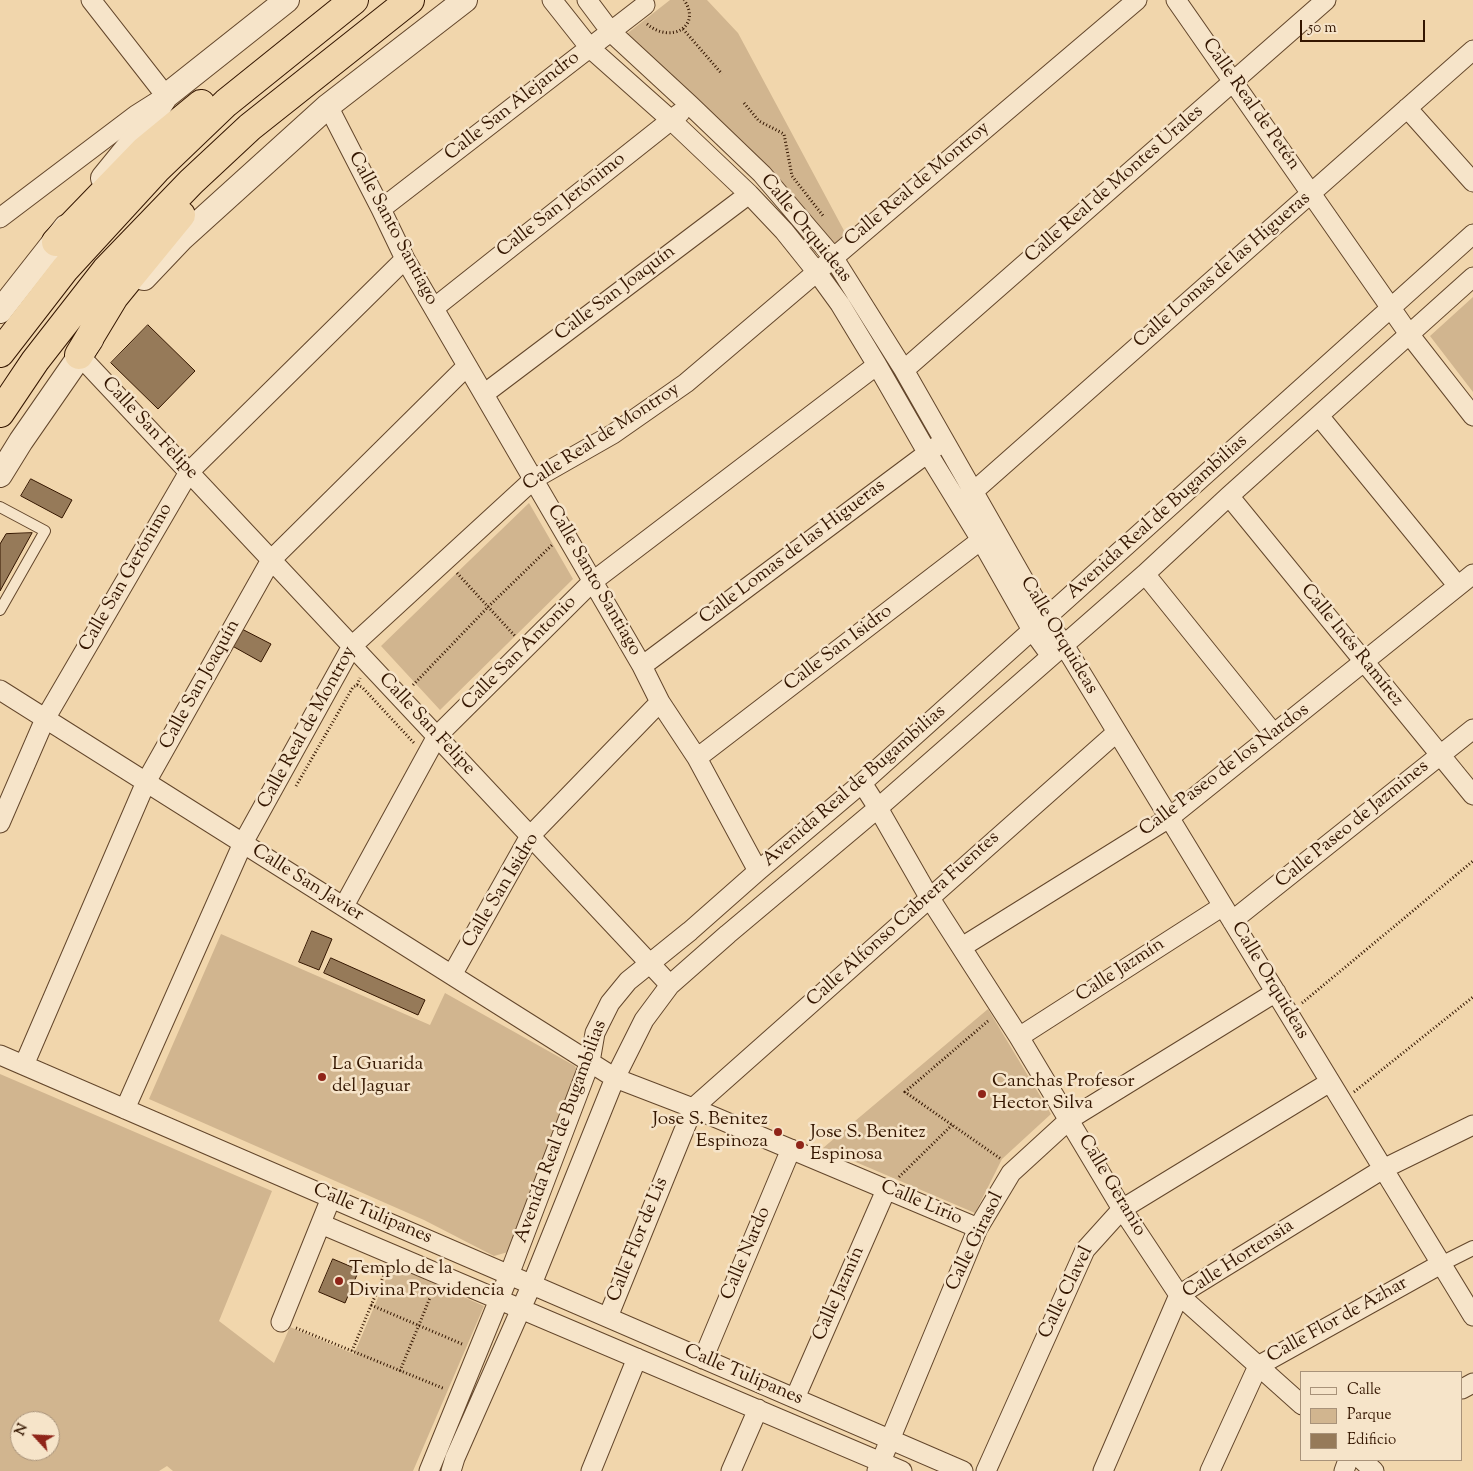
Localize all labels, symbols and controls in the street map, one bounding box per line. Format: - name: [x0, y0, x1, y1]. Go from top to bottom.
- scale bar: [1303, 10, 1428, 42]
- text: 50 m: [1308, 18, 1337, 39]
- street label: Calle Real de Petén: [1196, 35, 1304, 175]
- street label: Calle San Alejandro: [441, 47, 585, 167]
- street label: Calle Real de Montes Urales: [1021, 101, 1209, 269]
- street label: Calle Real de Montroy: [841, 118, 995, 252]
- street label: Calle Santo Santiago: [342, 148, 442, 310]
- street label: Calle San Jerónimo: [493, 149, 631, 263]
- street label: Calle Orquideas: [754, 170, 856, 288]
- street label: Calle Lomas de las Higueras: [1130, 188, 1316, 354]
- street label: Calle San Joaquín: [551, 241, 681, 347]
- street label: Calle San Felipe: [96, 373, 202, 485]
- street label: Calle Real de Montroy: [519, 379, 685, 497]
- street label: Avenida Real de Bugambilias: [1063, 431, 1253, 605]
- street label: Calle Lomas de las Higueras: [696, 476, 890, 630]
- street label: Calle San Gerónimo: [75, 500, 179, 656]
- street label: Calle Santo Santiago: [541, 502, 645, 660]
- street label: Calle Orquideas: [1014, 573, 1102, 699]
- street label: Calle Inés Ramírez: [1295, 580, 1407, 712]
- street label: Calle San Antonio: [458, 592, 582, 716]
- street label: Calle San Isidro: [780, 601, 898, 697]
- street label: Calle San Joaquín: [156, 616, 246, 754]
- street label: Calle Real de Montroy: [254, 643, 362, 813]
- street label: Calle San Felipe: [373, 669, 479, 781]
- street label: Calle Paseo de los Nardos: [1136, 700, 1314, 842]
- street label: Avenida Real de Bugambilias: [759, 701, 951, 873]
- street label: Calle Paseo de Jazmines: [1272, 756, 1434, 894]
- street label: Calle Alfonso Cabrera Fuentes: [803, 827, 1005, 1013]
- street label: Calle San Isidro: [459, 830, 545, 952]
- street label: Calle San Javier: [247, 840, 367, 928]
- street label: Calle Orquideas: [1225, 918, 1313, 1044]
- street label: Calle Jazmín: [1072, 934, 1170, 1008]
- street label: Avenida Real de Bugambilias: [511, 1018, 613, 1246]
- place label: La Guarida del Jaguar: [332, 1055, 423, 1099]
- marker: La Guarida del Jaguar: [316, 1071, 328, 1083]
- place label: Canchas Profesor Hector Silva: [992, 1072, 1135, 1116]
- marker: Canchas Profesor Hector Silva: [976, 1088, 988, 1100]
- place label: Jose S. Benitez Espinoza: [652, 1110, 768, 1154]
- place label: Jose S. Benitez Espinosa: [810, 1123, 926, 1167]
- marker: Jose S. Benitez Espinoza: [772, 1126, 784, 1138]
- street label: Calle Geranio: [1072, 1131, 1150, 1241]
- marker: Jose S. Benitez Espinosa: [794, 1139, 806, 1151]
- street label: Calle Flor de Lis: [604, 1174, 674, 1306]
- street label: Calle Lirio: [877, 1177, 965, 1231]
- street label: Calle Tulipanes: [309, 1180, 435, 1250]
- street label: Calle Girasol: [942, 1189, 1010, 1295]
- street label: Calle Nardo: [717, 1204, 777, 1304]
- street label: Calle Hortensia: [1179, 1216, 1299, 1304]
- street label: Calle Jazmín: [809, 1243, 871, 1345]
- street label: Calle Clavel: [1035, 1243, 1099, 1343]
- place label: Templo de la Divina Providencia: [349, 1259, 505, 1303]
- street label: Calle Flor de Azhar: [1264, 1273, 1412, 1369]
- marker: Templo de la Divina Providencia: [333, 1275, 345, 1287]
- street label: Calle Tulipanes: [680, 1341, 806, 1411]
- legend: [1300, 1371, 1463, 1461]
- text: Calle: [1347, 1380, 1381, 1401]
- text: Parque: [1347, 1405, 1391, 1426]
- north arrow: [10, 1411, 60, 1461]
- text: N: [11, 1421, 34, 1439]
- text: Edificio: [1347, 1430, 1396, 1451]

